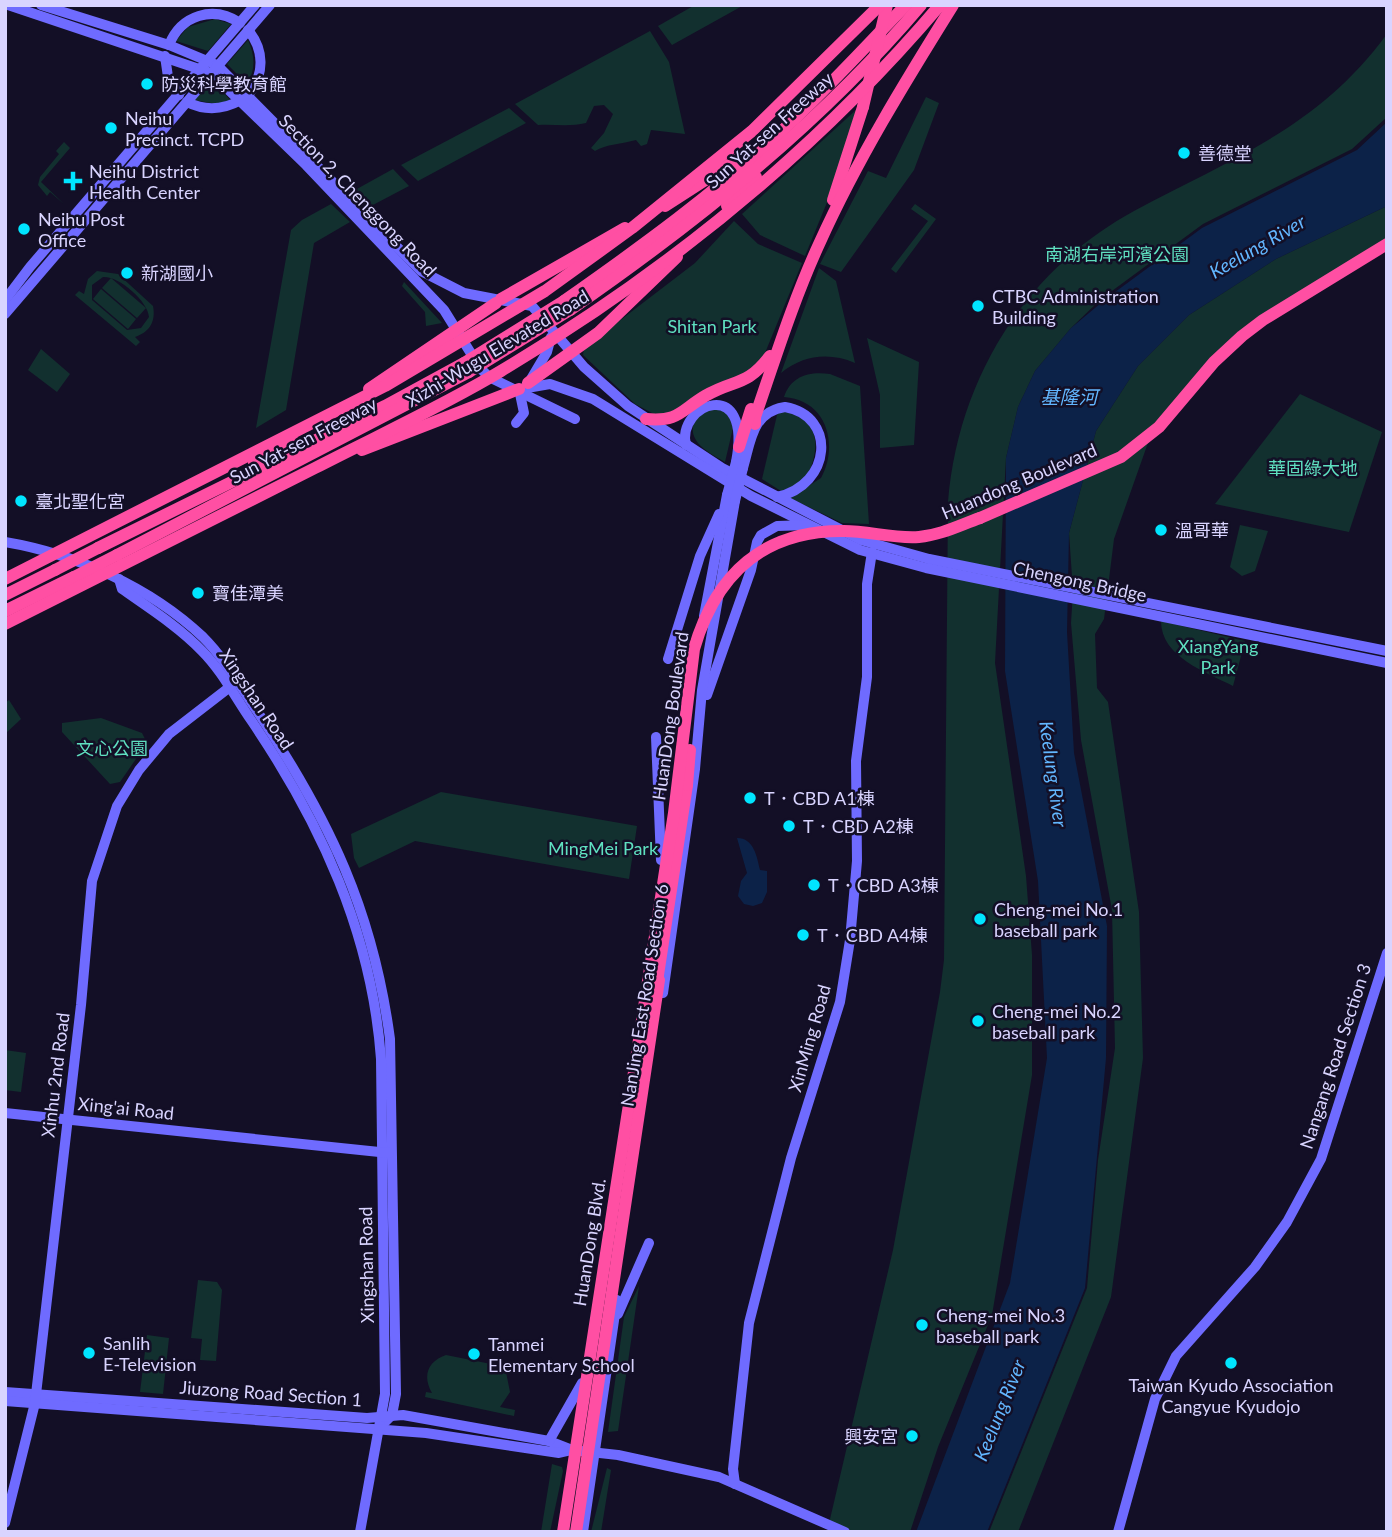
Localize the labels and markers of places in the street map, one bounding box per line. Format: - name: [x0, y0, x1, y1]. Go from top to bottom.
- place label: 防災科學教育館: [161, 73, 287, 95]
- marker: 防災科學教育館: [139, 76, 155, 92]
- place label: Neihu Precinct. TCPD: [125, 107, 244, 150]
- marker: Neihu Precinct. TCPD: [103, 120, 119, 136]
- place label: 善德堂: [1198, 142, 1252, 164]
- marker: 善德堂: [1176, 145, 1192, 161]
- place label: Neihu District Health Center: [89, 160, 200, 203]
- marker: Neihu District Health Center: [63, 171, 83, 191]
- place label: Neihu Post Office: [38, 208, 125, 251]
- marker: Neihu Post Office: [16, 221, 32, 237]
- place label: 新湖國小: [141, 262, 213, 284]
- marker: 新湖國小: [119, 265, 135, 281]
- place label: CTBC Administration Building: [992, 285, 1159, 328]
- marker: CTBC Administration Building: [970, 298, 986, 314]
- place label: 臺北聖化宮: [35, 490, 125, 512]
- marker: 臺北聖化宮: [13, 493, 29, 509]
- place label: 溫哥華: [1175, 519, 1229, 541]
- marker: 溫哥華: [1153, 522, 1169, 538]
- place label: 寶佳潭美: [212, 582, 284, 604]
- marker: 寶佳潭美: [190, 585, 206, 601]
- place label: T．CBD A1棟: [764, 787, 875, 809]
- marker: T．CBD A1棟: [742, 790, 758, 806]
- place label: T．CBD A2棟: [803, 815, 914, 837]
- marker: T．CBD A2棟: [781, 818, 797, 834]
- place label: T．CBD A3棟: [828, 874, 939, 896]
- marker: T．CBD A3棟: [806, 877, 822, 893]
- place label: Cheng-mei No.1 baseball park: [994, 898, 1123, 941]
- marker: Cheng-mei No.1 baseball park: [972, 911, 988, 927]
- place label: T．CBD A4棟: [817, 924, 928, 946]
- marker: T．CBD A4棟: [795, 927, 811, 943]
- place label: Cheng-mei No.2 baseball park: [992, 1000, 1121, 1043]
- marker: Cheng-mei No.2 baseball park: [970, 1013, 986, 1029]
- place label: Cheng-mei No.3 baseball park: [936, 1304, 1065, 1347]
- marker: Cheng-mei No.3 baseball park: [914, 1317, 930, 1333]
- place label: Sanlih E-Television: [103, 1332, 196, 1375]
- place label: Tanmei Elementary School: [488, 1333, 635, 1376]
- marker: Sanlih E-Television: [81, 1345, 97, 1361]
- marker: Tanmei Elementary School: [466, 1346, 482, 1362]
- marker: Taiwan Kyudo Association Cangyue Kyudojo: [1223, 1355, 1239, 1371]
- place label: Taiwan Kyudo Association Cangyue Kyudojo: [1128, 1374, 1334, 1417]
- place label: 興安宮: [844, 1425, 898, 1447]
- marker: 興安宮: [904, 1428, 920, 1444]

